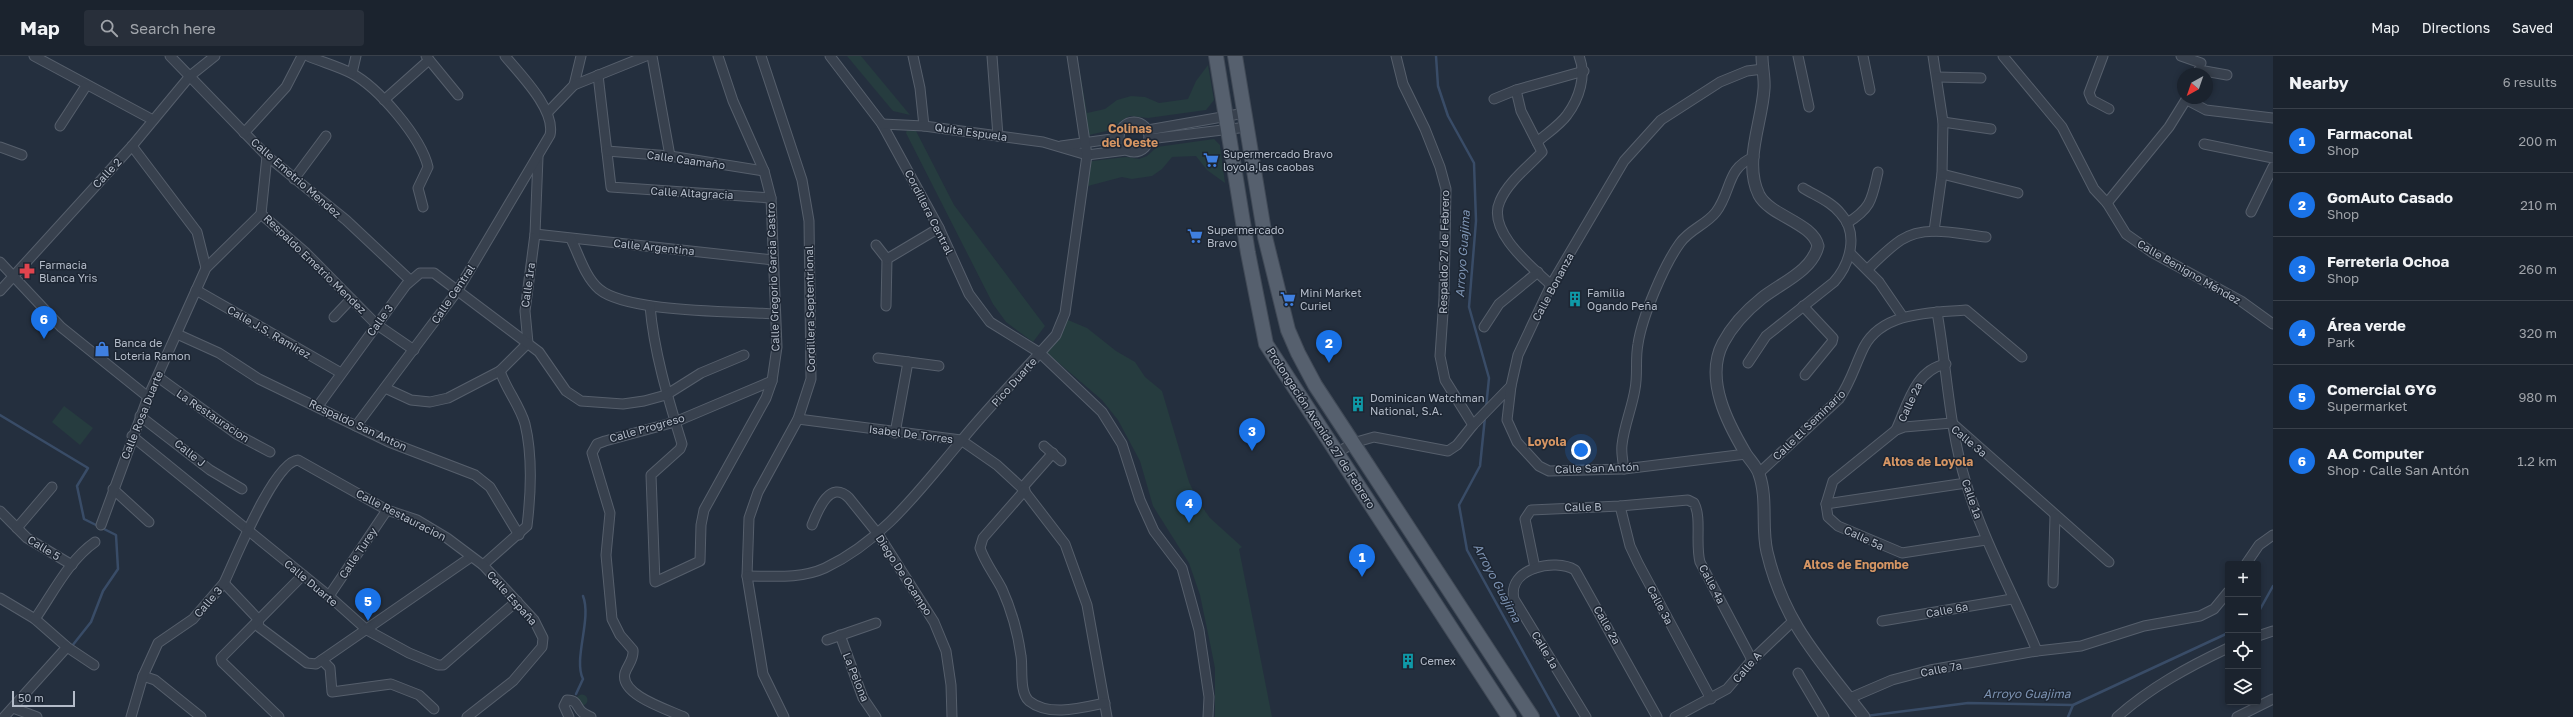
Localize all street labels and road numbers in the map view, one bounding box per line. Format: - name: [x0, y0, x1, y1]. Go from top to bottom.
- street label: Quita Espuela: [934, 120, 1008, 143]
- street label: Calle Emetrio Mendez: [249, 135, 344, 220]
- street label: Calle Caamaño: [646, 148, 726, 171]
- street label: Calle 2: [90, 155, 124, 190]
- street label: Cordillera Central: [902, 167, 957, 257]
- street label: Calle Altagracia: [650, 184, 734, 201]
- street label: Respaldo 27 de Febrero: [1436, 190, 1451, 314]
- street label: Calle Gregorio Garcia Castro: [763, 202, 782, 352]
- street label: Respaldo Emetrio Mendez: [261, 211, 370, 316]
- street label: Calle Argentina: [613, 236, 695, 257]
- street label: Calle Benigno Méndez: [2135, 237, 2244, 307]
- street label: Cordillera Septentrional: [802, 245, 817, 373]
- street label: Calle Bonanza: [1529, 250, 1576, 323]
- street label: Calle Central: [428, 261, 477, 326]
- street label: Calle 1ra: [518, 261, 537, 308]
- street label: Calle 3: [364, 301, 395, 338]
- street label: Calle J.S. Ramirez: [225, 302, 314, 361]
- street label: Prolongación Avenida 27 de Febrero: [1264, 345, 1379, 511]
- street label: Pico Duarte: [988, 355, 1039, 409]
- street label: Calle Rosa Duarte: [118, 369, 165, 461]
- street label: Calle 2a: [1895, 380, 1924, 424]
- street label: La Restauracion: [174, 386, 252, 445]
- street label: Calle El Seminario: [1770, 386, 1848, 463]
- street label: Respaldo San Anton: [307, 396, 409, 453]
- street label: Calle Progreso: [608, 410, 686, 444]
- street label: Isabel De Torres: [868, 422, 954, 445]
- street label: Calle 3a: [1949, 422, 1990, 459]
- street label: Calle J: [172, 436, 208, 469]
- street label: Calle San Antón: [1555, 460, 1639, 475]
- street label: Calle 1a: [1960, 477, 1985, 520]
- street label: Calle Restauracion: [354, 486, 448, 543]
- street label: Calle B: [1564, 500, 1602, 513]
- street label: Calle 5a: [1842, 523, 1886, 552]
- street label: Calle Turey: [336, 525, 379, 581]
- street label: Calle 5: [25, 532, 63, 563]
- street label: Diego De Ocampo: [874, 532, 936, 618]
- street label: Calle Duarte: [282, 557, 341, 609]
- street label: Calle 4a: [1697, 562, 1728, 606]
- street label: Calle España: [485, 568, 540, 627]
- street label: Calle 3a: [1645, 583, 1676, 627]
- street label: Calle 3: [191, 584, 224, 620]
- street label: Calle 6a: [1925, 599, 1969, 620]
- street label: Calle 2a: [1591, 603, 1624, 646]
- street label: Calle 1a: [1529, 629, 1562, 671]
- street label: Calle A: [1730, 648, 1764, 685]
- street label: La Pelona: [841, 650, 872, 703]
- street label: Calle 7a: [1919, 658, 1963, 679]

